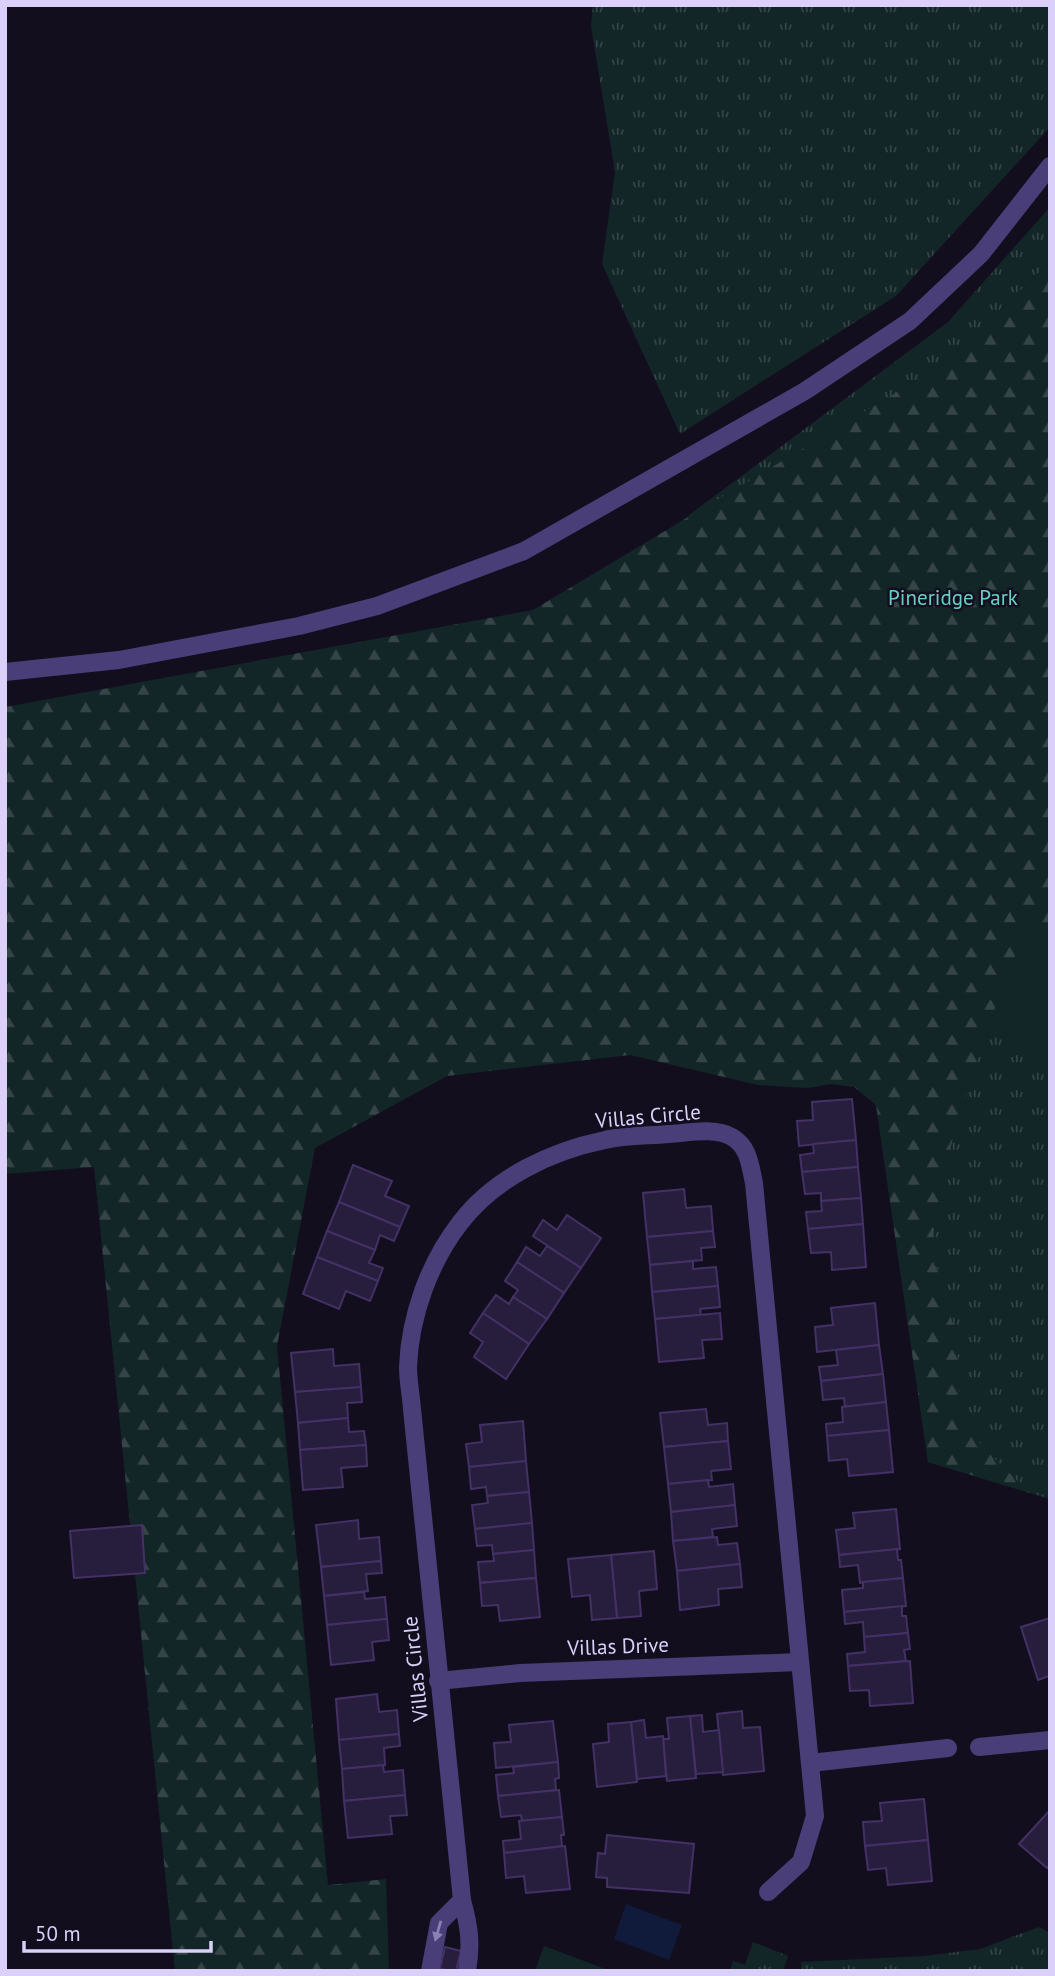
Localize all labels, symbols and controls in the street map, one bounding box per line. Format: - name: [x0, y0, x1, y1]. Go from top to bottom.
- park label: Pineridge Park: [888, 584, 1018, 611]
- street label: Villas Circle: [593, 1098, 702, 1134]
- street label: Villas Circle: [396, 1615, 434, 1724]
- street label: Villas Drive: [566, 1631, 669, 1661]
- scale bar: [24, 1910, 212, 1954]
- text: 50 m: [35, 1920, 81, 1947]
- one-way arrow: [433, 1921, 443, 1942]

